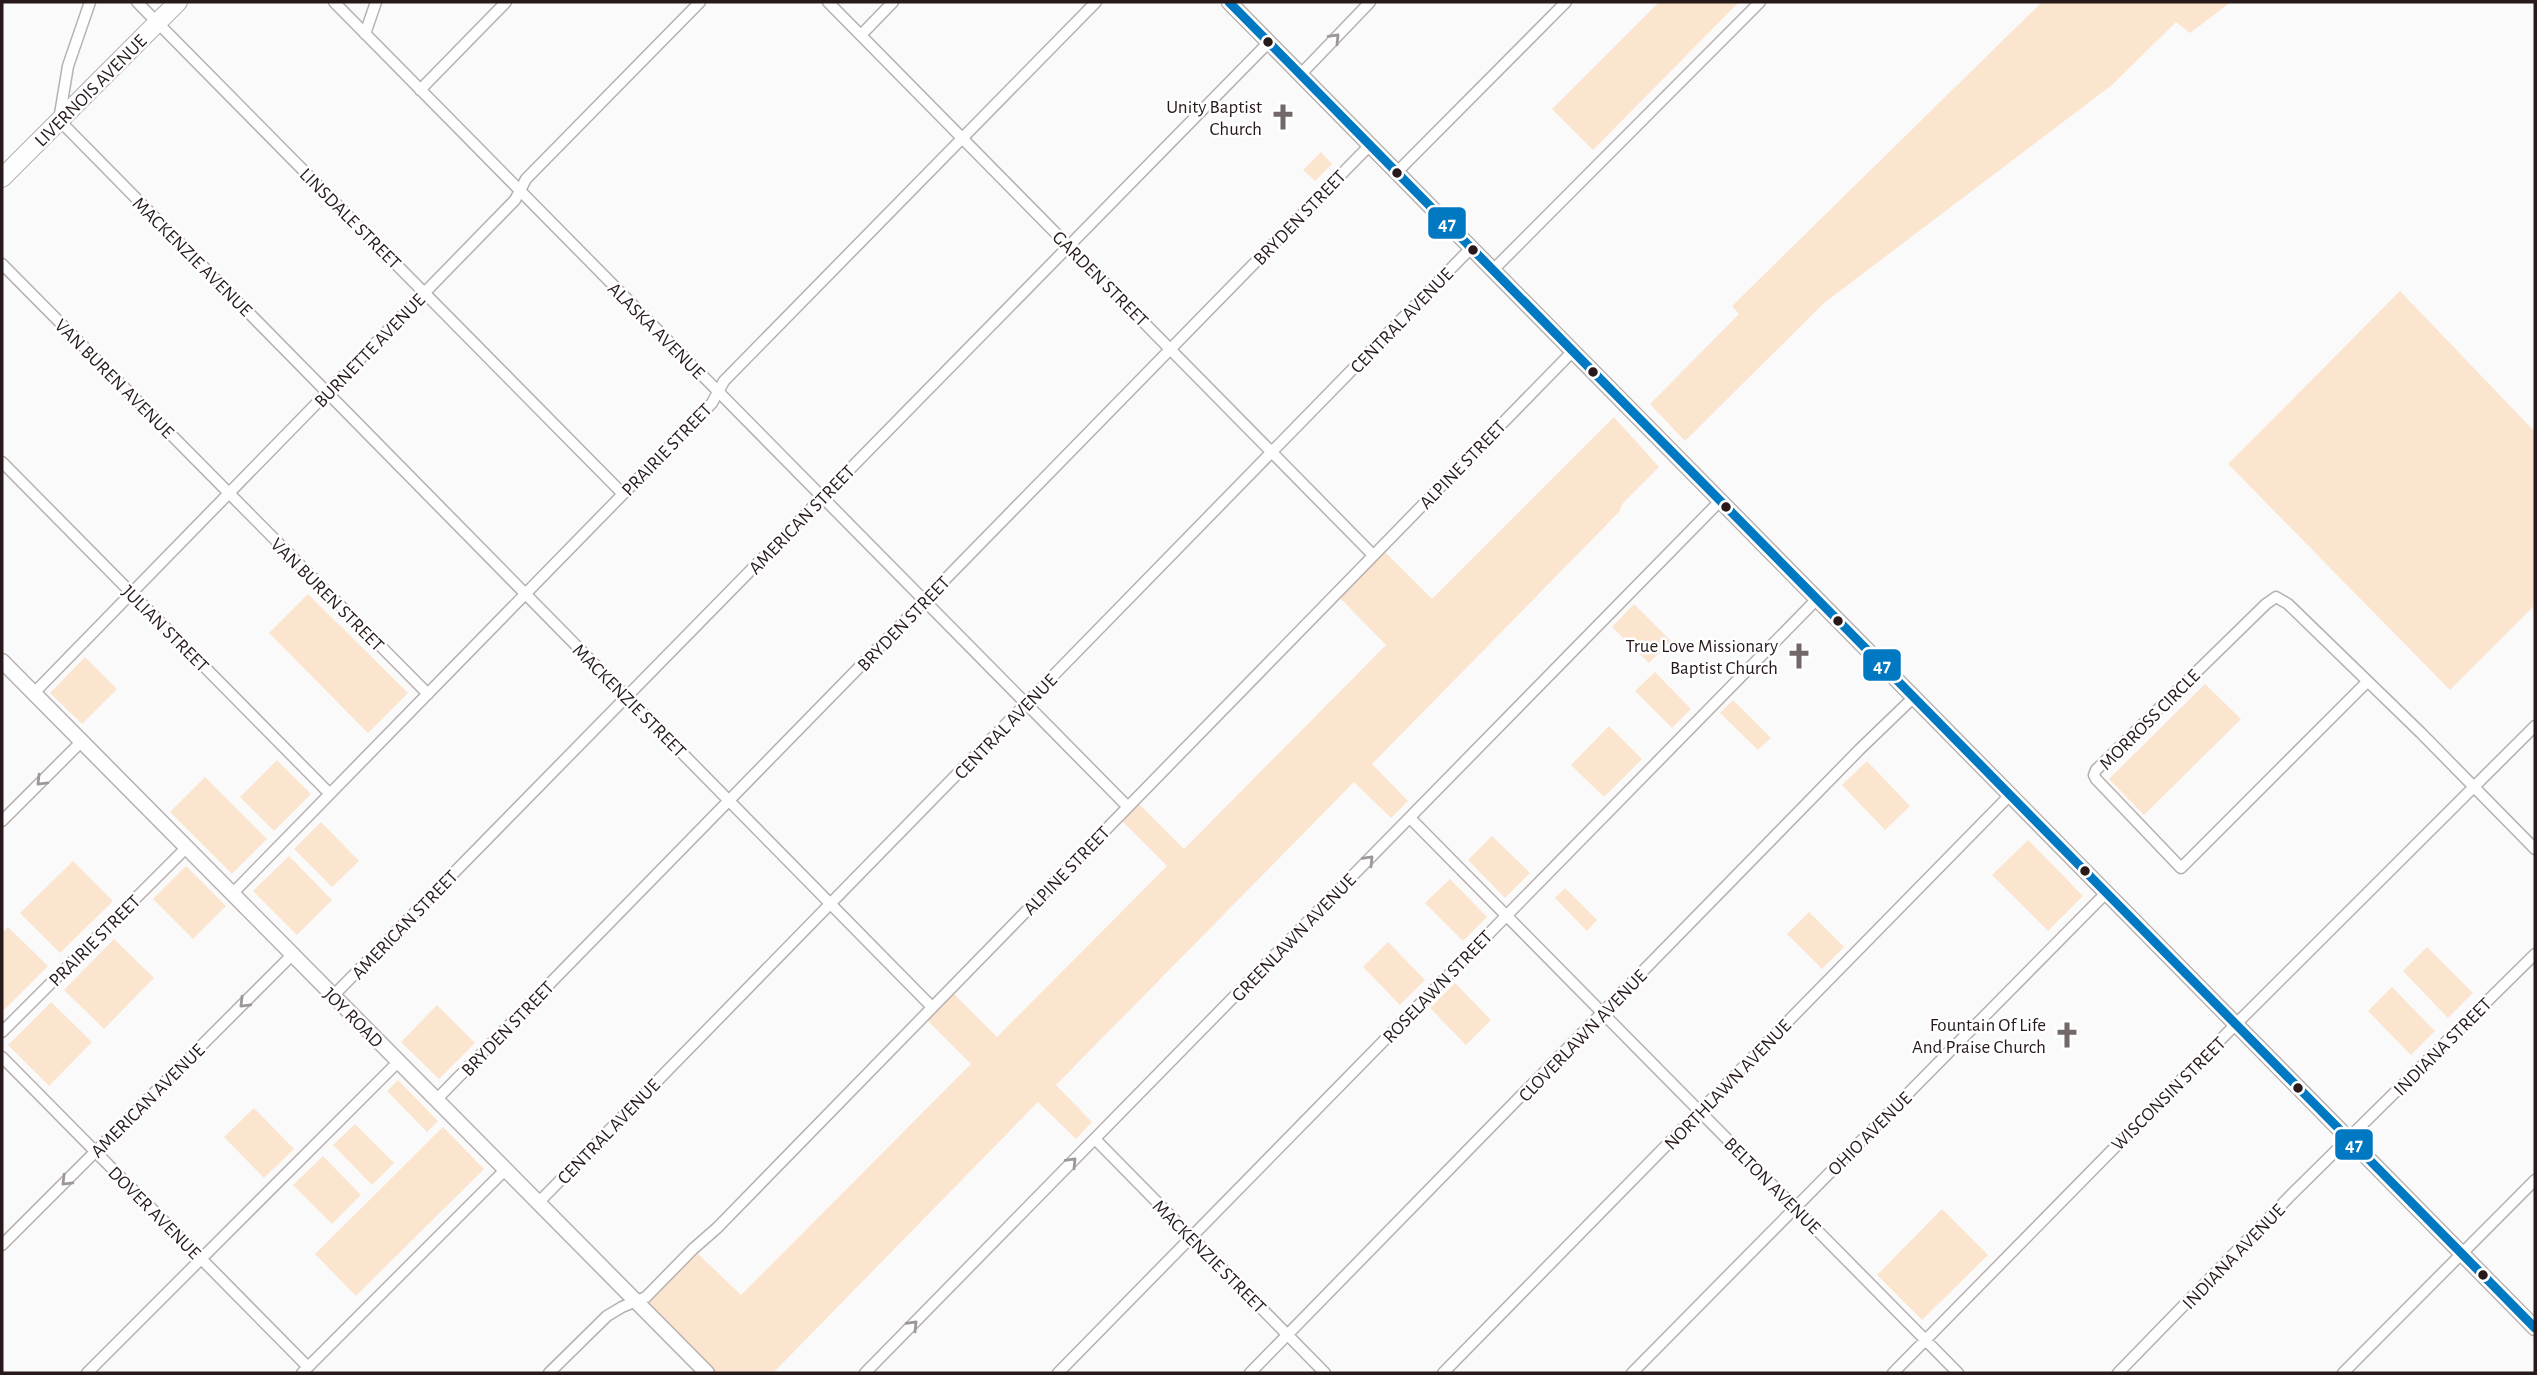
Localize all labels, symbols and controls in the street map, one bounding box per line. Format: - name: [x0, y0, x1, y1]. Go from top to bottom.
- street label: LIVERNOIS AVENUE: [31, 31, 151, 151]
- one-way arrow: [1326, 33, 1339, 46]
- unlabelled marker: [1261, 35, 1275, 49]
- place label: Unity Baptist Church: [1166, 98, 1262, 139]
- church icon: Unity Baptist Church: [1268, 102, 1298, 132]
- street label: LINSDALE STREET: [296, 165, 404, 273]
- unlabelled marker: [1390, 166, 1404, 180]
- street label: BRYDEN STREET: [1250, 167, 1350, 269]
- street label: MACKENZIE AVENUE: [129, 194, 255, 320]
- line badge: 47: [1427, 206, 1467, 240]
- text: 47: [1438, 215, 1456, 234]
- street label: GARDEN STREET: [1048, 228, 1151, 331]
- unlabelled marker: [1466, 243, 1480, 257]
- street label: CENTRAL AVENUE: [1347, 265, 1457, 377]
- street label: ALASKA AVENUE: [604, 279, 708, 383]
- street label: BURNETTE AVENUE: [311, 290, 429, 412]
- street label: VAN BUREN AVENUE: [51, 316, 177, 442]
- unlabelled marker: [1586, 365, 1600, 379]
- street label: PRAIRIE STREET: [618, 400, 716, 500]
- street label: ALPINE STREET: [1416, 417, 1510, 513]
- street label: AMERICAN STREET: [745, 462, 859, 578]
- unlabelled marker: [1719, 500, 1733, 514]
- street label: VAN BUREN STREET: [267, 535, 387, 655]
- street label: BRYDEN STREET: [854, 573, 954, 675]
- street label: JULIAN STREET: [118, 582, 212, 676]
- unlabelled marker: [1831, 614, 1845, 628]
- place label: True Love Missionary Baptist Church: [1626, 637, 1778, 678]
- street label: MACKENZIE STREET: [569, 641, 689, 761]
- church icon: True Love Missionary Baptist Church: [1784, 641, 1814, 671]
- line badge: 47: [1862, 648, 1902, 682]
- text: 47: [1873, 657, 1891, 676]
- street label: MORROSS CIRCLE: [2096, 666, 2204, 774]
- street label: CENTRAL AVENUE: [951, 671, 1061, 783]
- one-way arrow: [37, 773, 50, 786]
- street label: ALPINE STREET: [1020, 823, 1114, 919]
- one-way arrow: [1360, 855, 1373, 868]
- unlabelled marker: [2078, 864, 2092, 878]
- street label: AMERICAN STREET: [348, 867, 462, 983]
- street label: GREENLAWN AVENUE: [1228, 871, 1360, 1006]
- street label: PRAIRIE STREET: [46, 892, 144, 990]
- street label: ROSELAWN STREET: [1380, 927, 1496, 1047]
- street label: CLOVERLAWN AVENUE: [1515, 966, 1651, 1106]
- street label: BRYDEN STREET: [458, 978, 558, 1080]
- street label: JOY ROAD: [320, 985, 386, 1051]
- street label: INDIANA STREET: [2390, 994, 2496, 1100]
- one-way arrow: [239, 995, 252, 1008]
- street label: NORTHLAWN AVENUE: [1661, 1016, 1795, 1154]
- place label: Fountain Of Life And Praise Church: [1912, 1016, 2046, 1057]
- church icon: Fountain Of Life And Praise Church: [2052, 1020, 2082, 1050]
- street label: WISCONSIN STREET: [2109, 1034, 2230, 1155]
- street label: AMERICAN AVENUE: [88, 1041, 208, 1161]
- street label: CENTRAL AVENUE: [554, 1076, 664, 1188]
- unlabelled marker: [2291, 1081, 2305, 1095]
- street label: OHIO AVENUE: [1825, 1089, 1915, 1179]
- line badge: 47: [2334, 1128, 2374, 1161]
- street label: BELTON AVENUE: [1720, 1134, 1824, 1238]
- text: 47: [2345, 1136, 2363, 1155]
- one-way arrow: [1064, 1158, 1077, 1171]
- street label: DOVER AVENUE: [104, 1163, 204, 1263]
- one-way arrow: [61, 1173, 74, 1186]
- street label: MACKENZIE STREET: [1149, 1197, 1269, 1317]
- street label: INDIANA AVENUE: [2179, 1201, 2289, 1313]
- unlabelled marker: [2476, 1268, 2490, 1282]
- one-way arrow: [904, 1320, 917, 1333]

